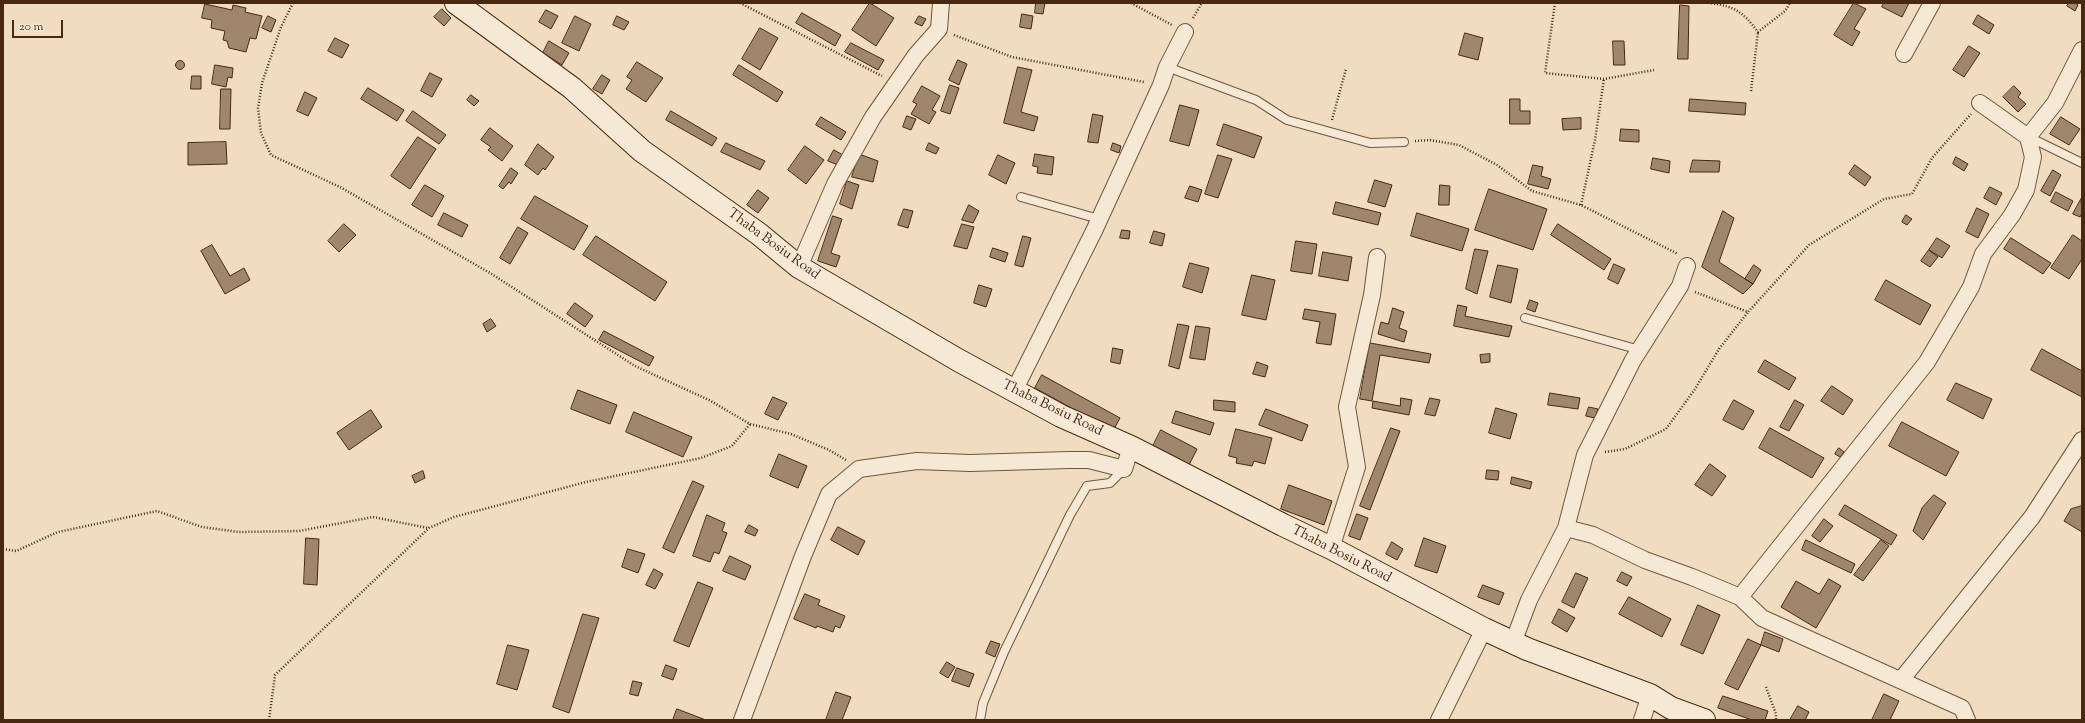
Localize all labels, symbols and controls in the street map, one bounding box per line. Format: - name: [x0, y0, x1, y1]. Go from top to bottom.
- scale bar: [14, 12, 65, 38]
- text: 20 m: [19, 18, 43, 36]
- street label: Thaba Bosiu Road: [724, 206, 822, 284]
- street label: Thaba Bosiu Road: [999, 377, 1105, 441]
- street label: Thaba Bosiu Road: [1288, 523, 1394, 587]

